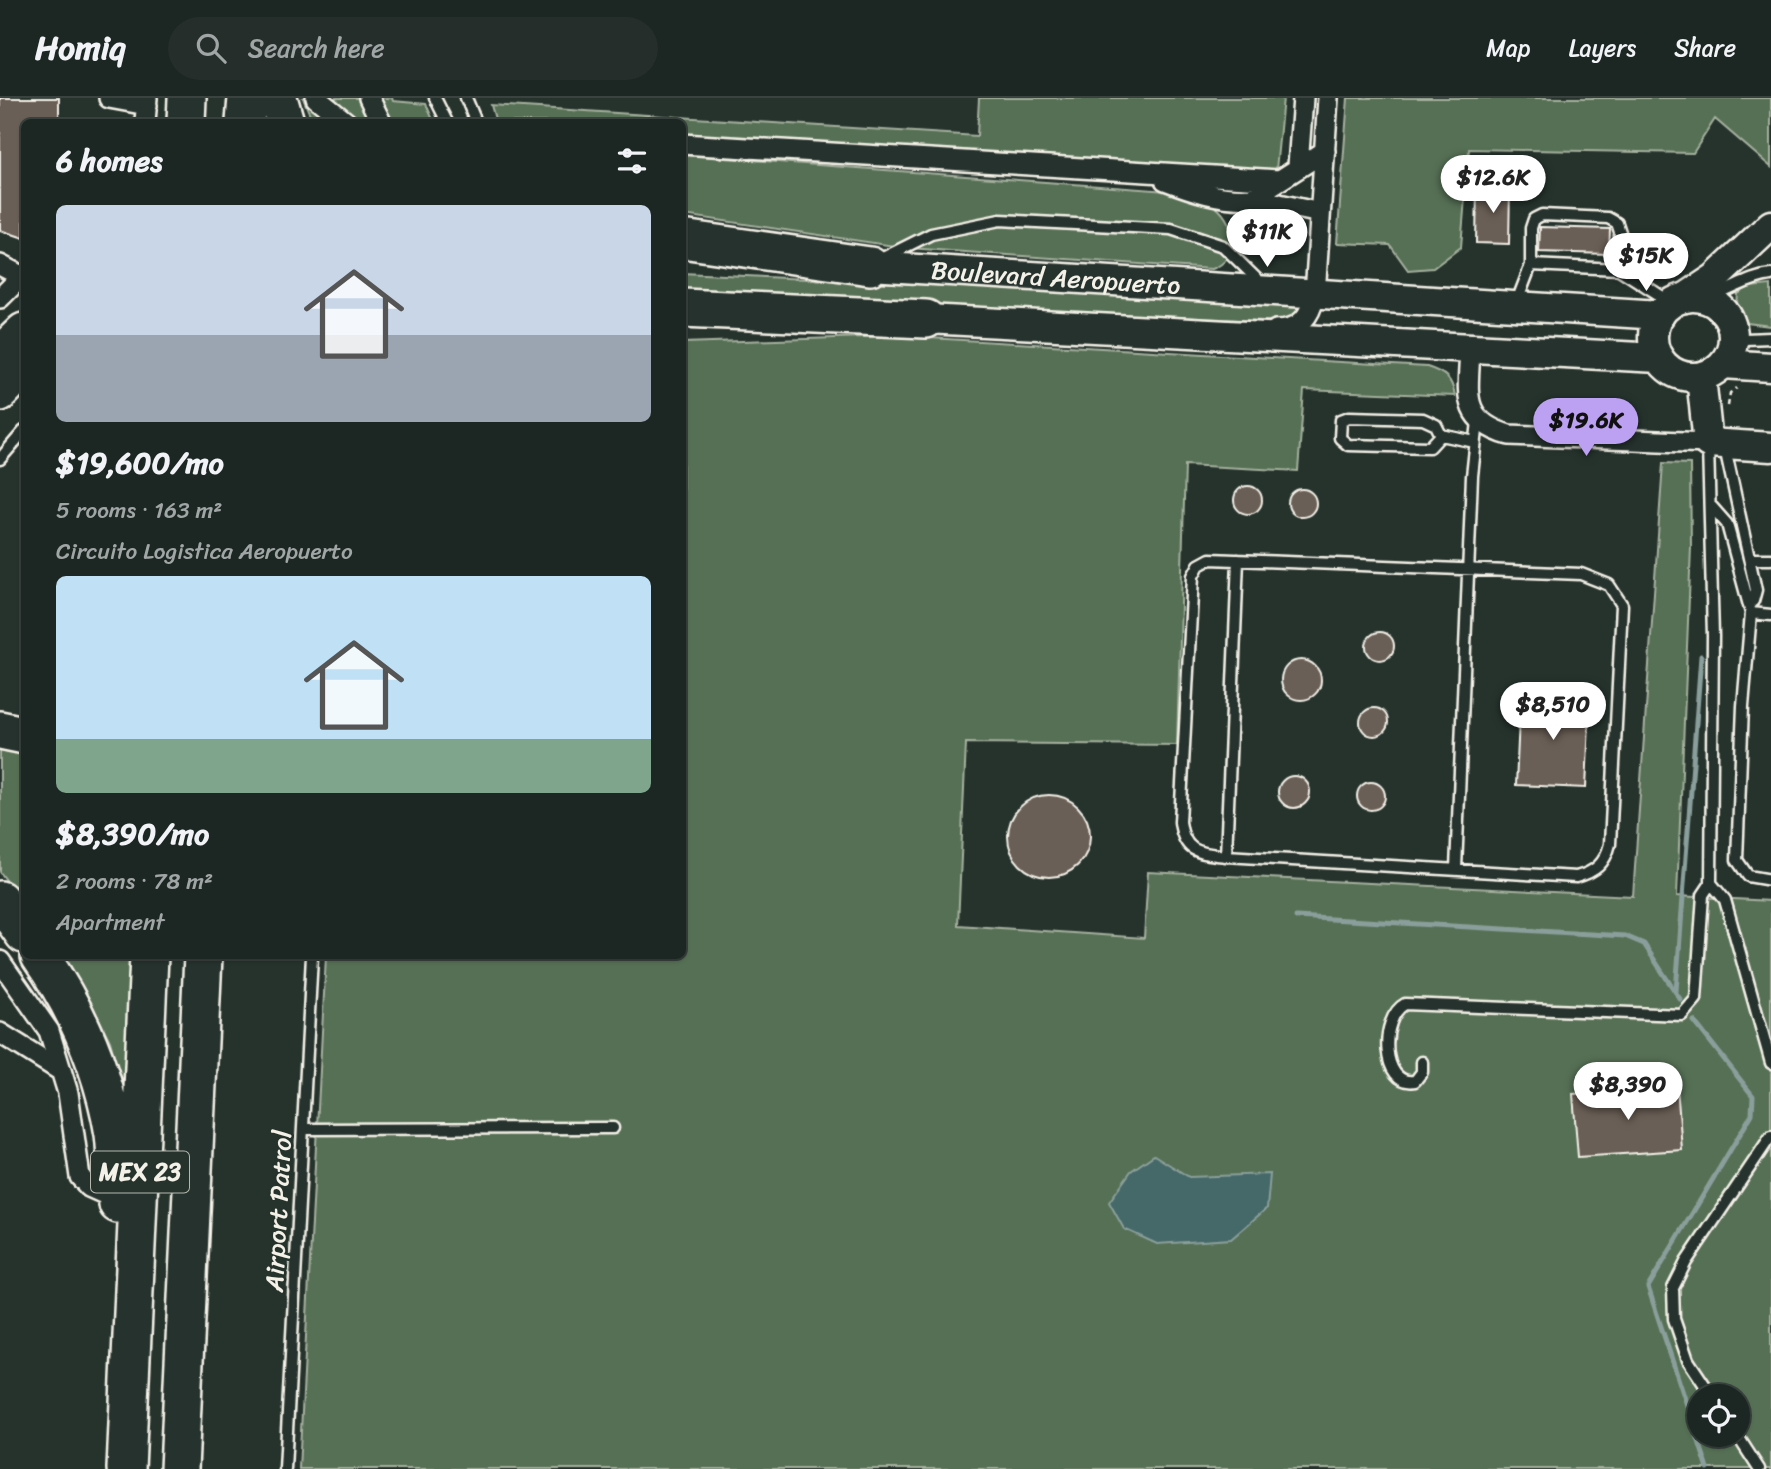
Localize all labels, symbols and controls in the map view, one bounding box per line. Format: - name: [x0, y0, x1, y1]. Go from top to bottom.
- search box: [168, 17, 658, 80]
- text: Homiq: [35, 19, 126, 77]
- text: Search here: [248, 25, 385, 71]
- text: Map: [1486, 27, 1531, 69]
- text: Layers: [1569, 27, 1636, 69]
- text: Share: [1674, 27, 1736, 69]
- icon: search: [192, 29, 230, 67]
- text: 6 homes: [56, 134, 163, 188]
- icon: filters: [613, 142, 651, 180]
- pin: $12.6K: [1436, 156, 1550, 215]
- text: $12.6K: [1457, 157, 1529, 198]
- pin: $11K: [1226, 209, 1308, 269]
- text: $11K: [1242, 211, 1292, 252]
- pin: $15K: [1605, 234, 1687, 293]
- text: $15K: [1619, 235, 1673, 276]
- street label: Boulevard Aeropuerto: [930, 247, 1182, 308]
- icon: home: [291, 251, 417, 377]
- pin: $19.6K: [1529, 398, 1643, 458]
- text: $19.6K: [1549, 400, 1623, 441]
- text: $19,600/mo: [56, 436, 224, 490]
- text: 5 rooms · 163 m²: [56, 490, 222, 531]
- text: Circuito Logistica Aeropuerto: [56, 531, 353, 572]
- icon: home: [291, 622, 417, 748]
- pin: $8,510: [1496, 682, 1610, 742]
- text: $8,510: [1516, 684, 1590, 725]
- text: $8,390/mo: [56, 807, 209, 861]
- text: 2 rooms · 78 m²: [56, 861, 213, 902]
- text: Apartment: [56, 902, 165, 943]
- pin: $8,390: [1571, 1062, 1685, 1122]
- text: $8,390: [1590, 1064, 1666, 1105]
- street label: Airport Patrol: [251, 1128, 305, 1294]
- road number: MEX 23: [91, 1152, 189, 1192]
- map controls: [1687, 1384, 1750, 1447]
- button: locate: [1687, 1384, 1750, 1447]

